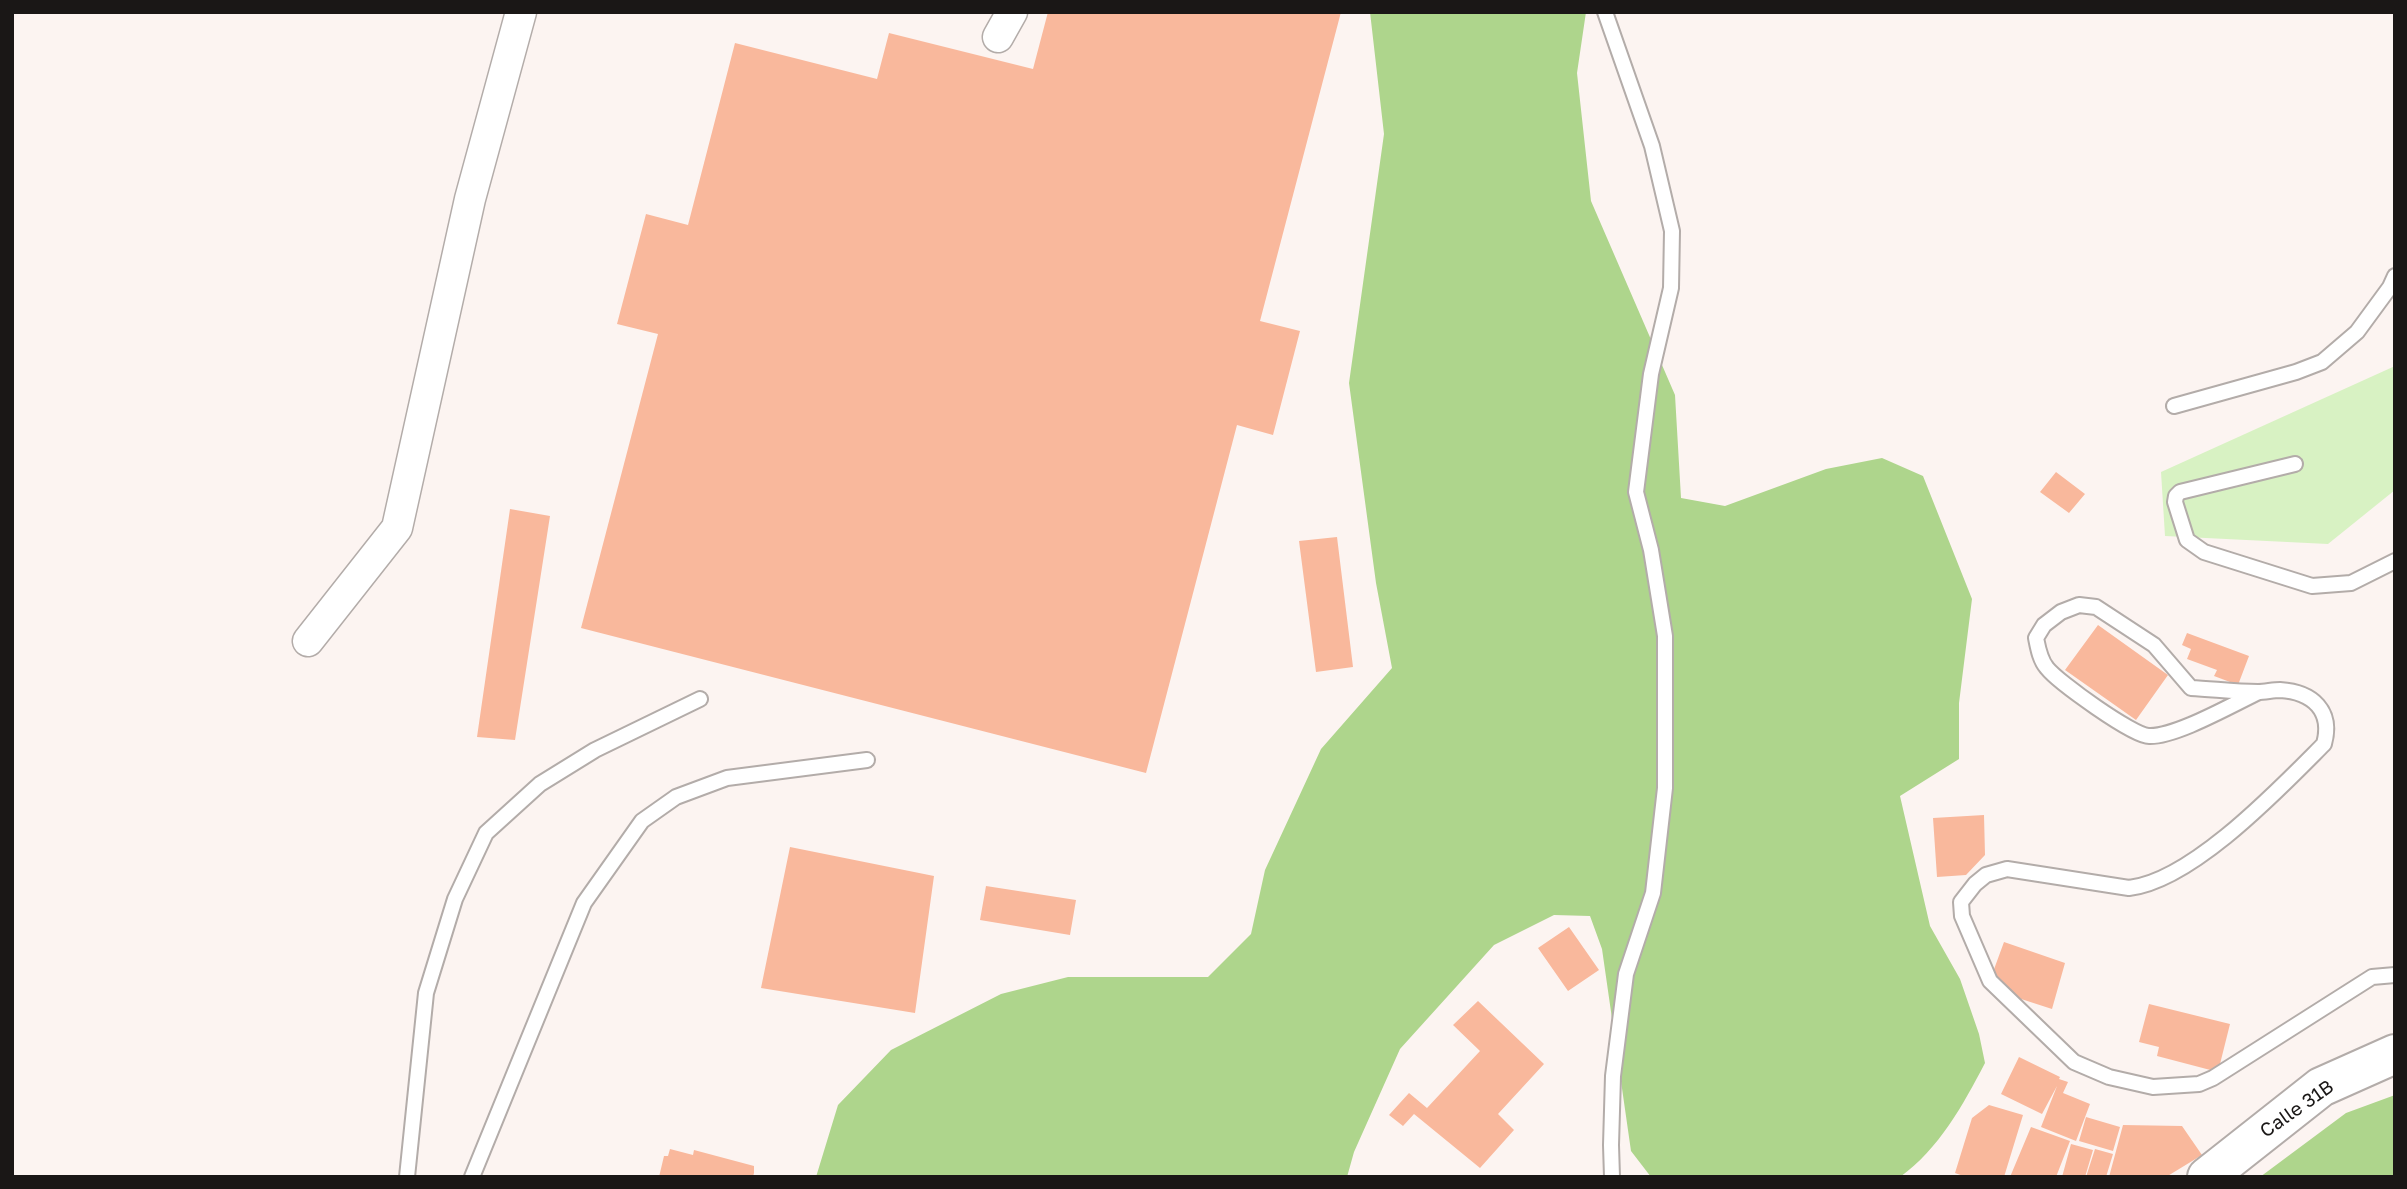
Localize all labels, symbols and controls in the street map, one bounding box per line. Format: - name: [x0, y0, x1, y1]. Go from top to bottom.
- street label: Calle 31B: [2256, 1075, 2338, 1143]

